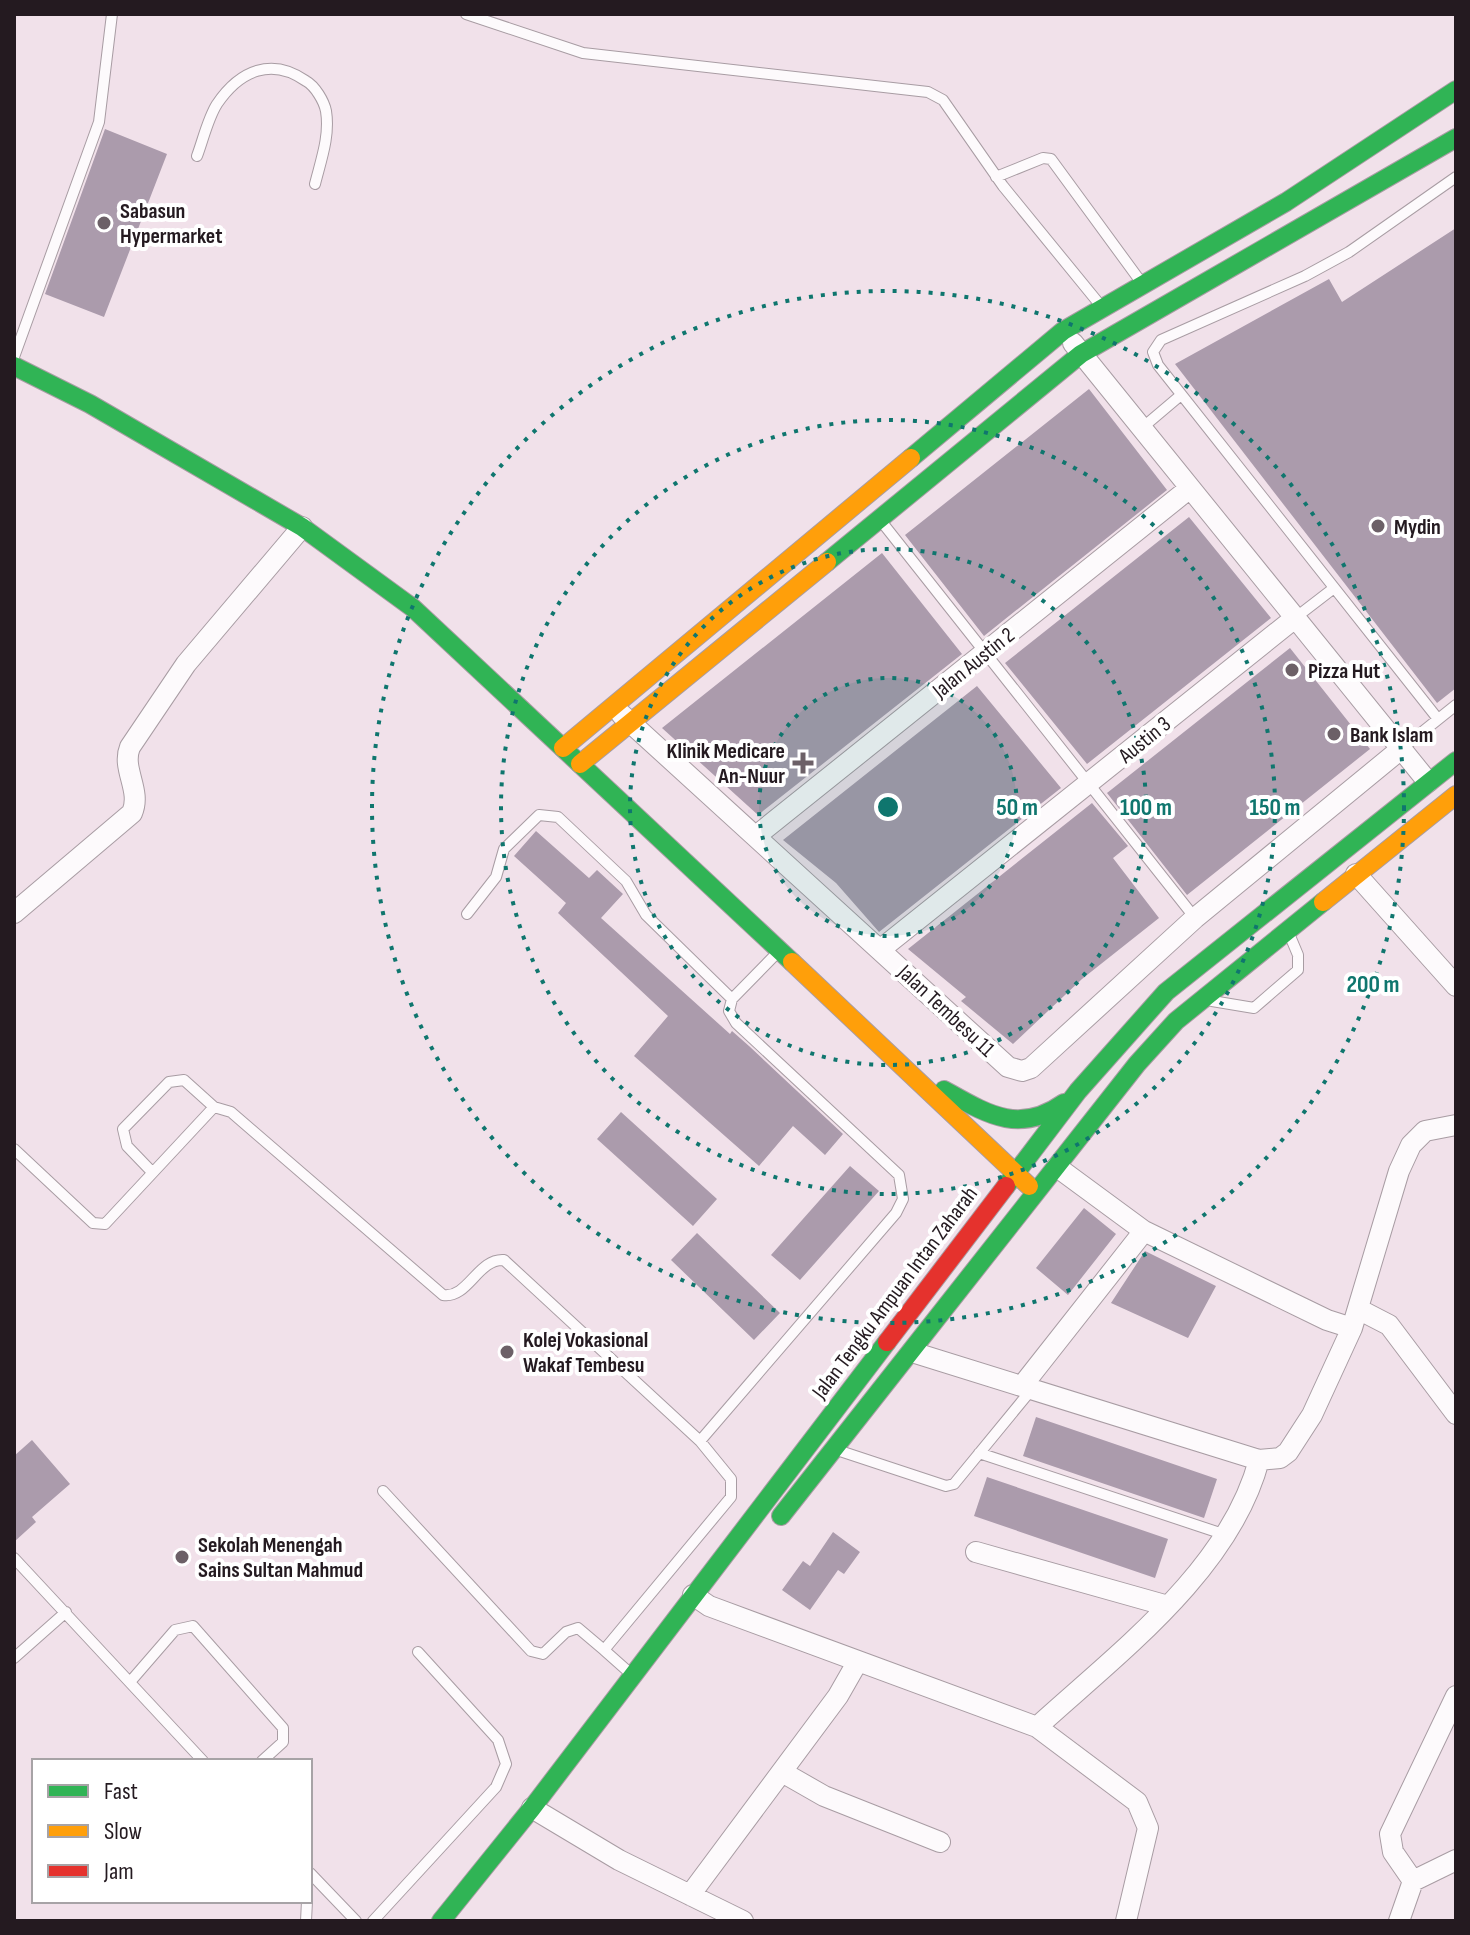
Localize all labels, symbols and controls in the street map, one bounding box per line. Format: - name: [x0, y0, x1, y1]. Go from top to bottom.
- place label: Sabasun Hypermarket: [120, 198, 222, 250]
- marker: Sabasun Hypermarket: [95, 214, 113, 232]
- place label: Mydin: [1394, 514, 1441, 541]
- marker: Mydin: [1369, 517, 1387, 535]
- street label: Jalan Austin 2: [927, 622, 1020, 705]
- place label: Pizza Hut: [1308, 658, 1380, 685]
- marker: Pizza Hut: [1283, 661, 1301, 679]
- street label: Austin 3: [1113, 711, 1177, 770]
- place label: Bank Islam: [1350, 722, 1433, 749]
- marker: Bank Islam: [1325, 725, 1343, 743]
- place label: Klinik Medicare An-Nuur: [667, 738, 785, 790]
- marker: Klinik Medicare An-Nuur: [792, 752, 814, 774]
- centre of rings: [874, 793, 902, 821]
- text: 50 m: [996, 793, 1038, 822]
- text: 100 m: [1120, 793, 1172, 822]
- text: 150 m: [1249, 793, 1301, 822]
- street label: Jalan Tembesu 11: [891, 959, 1000, 1063]
- text: 200 m: [1346, 970, 1400, 999]
- street label: Jalan Tengku Ampuan Intan Zaharah: [806, 1181, 984, 1405]
- place label: Kolej Vokasional Wakaf Tembesu: [523, 1327, 648, 1379]
- marker: Kolej Vokasional Wakaf Tembesu: [498, 1343, 516, 1361]
- place label: Sekolah Menengah Sains Sultan Mahmud: [198, 1532, 363, 1584]
- marker: Sekolah Menengah Sains Sultan Mahmud: [173, 1548, 191, 1566]
- legend: [32, 1759, 312, 1903]
- text: Fast: [104, 1777, 138, 1806]
- text: Slow: [104, 1817, 142, 1846]
- text: Jam: [103, 1857, 134, 1886]

